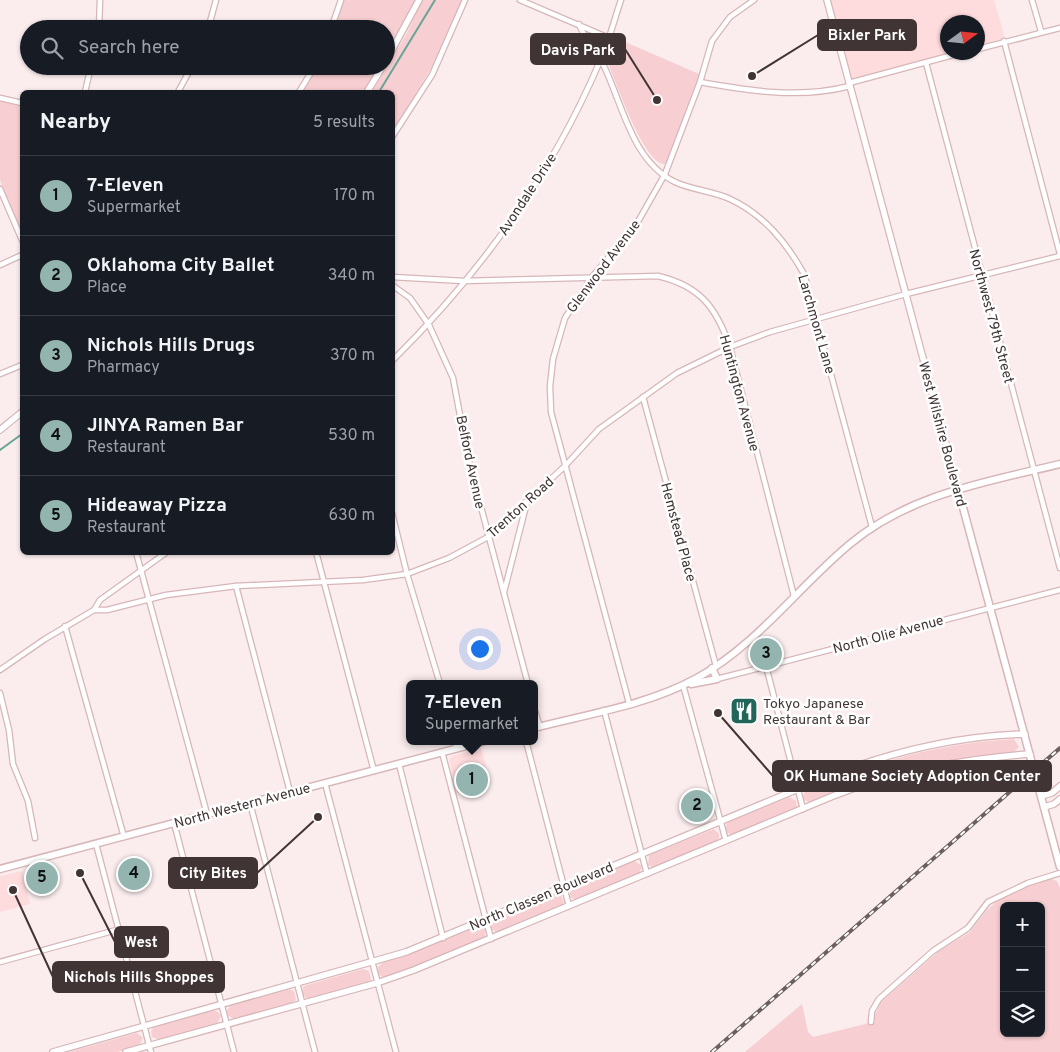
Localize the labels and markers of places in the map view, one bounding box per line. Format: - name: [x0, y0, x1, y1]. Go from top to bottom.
- callout: Bixler Park: [818, 20, 916, 50]
- callout: Davis Park: [531, 34, 625, 64]
- pin: 3: [750, 635, 782, 673]
- restaurant icon: Tokyo Japanese Restaurant & Bar: [729, 696, 759, 726]
- place label: Tokyo Japanese Restaurant & Bar: [763, 696, 871, 729]
- pin: 1: [456, 761, 488, 799]
- callout: OK Humane Society Adoption Center: [773, 761, 1051, 791]
- pin: 2: [681, 787, 713, 825]
- pin: 4: [118, 855, 150, 893]
- callout: City Bites: [169, 858, 257, 888]
- pin: 5: [26, 859, 58, 897]
- callout: West: [115, 927, 168, 957]
- callout: Nichols Hills Shoppes: [53, 962, 224, 992]

